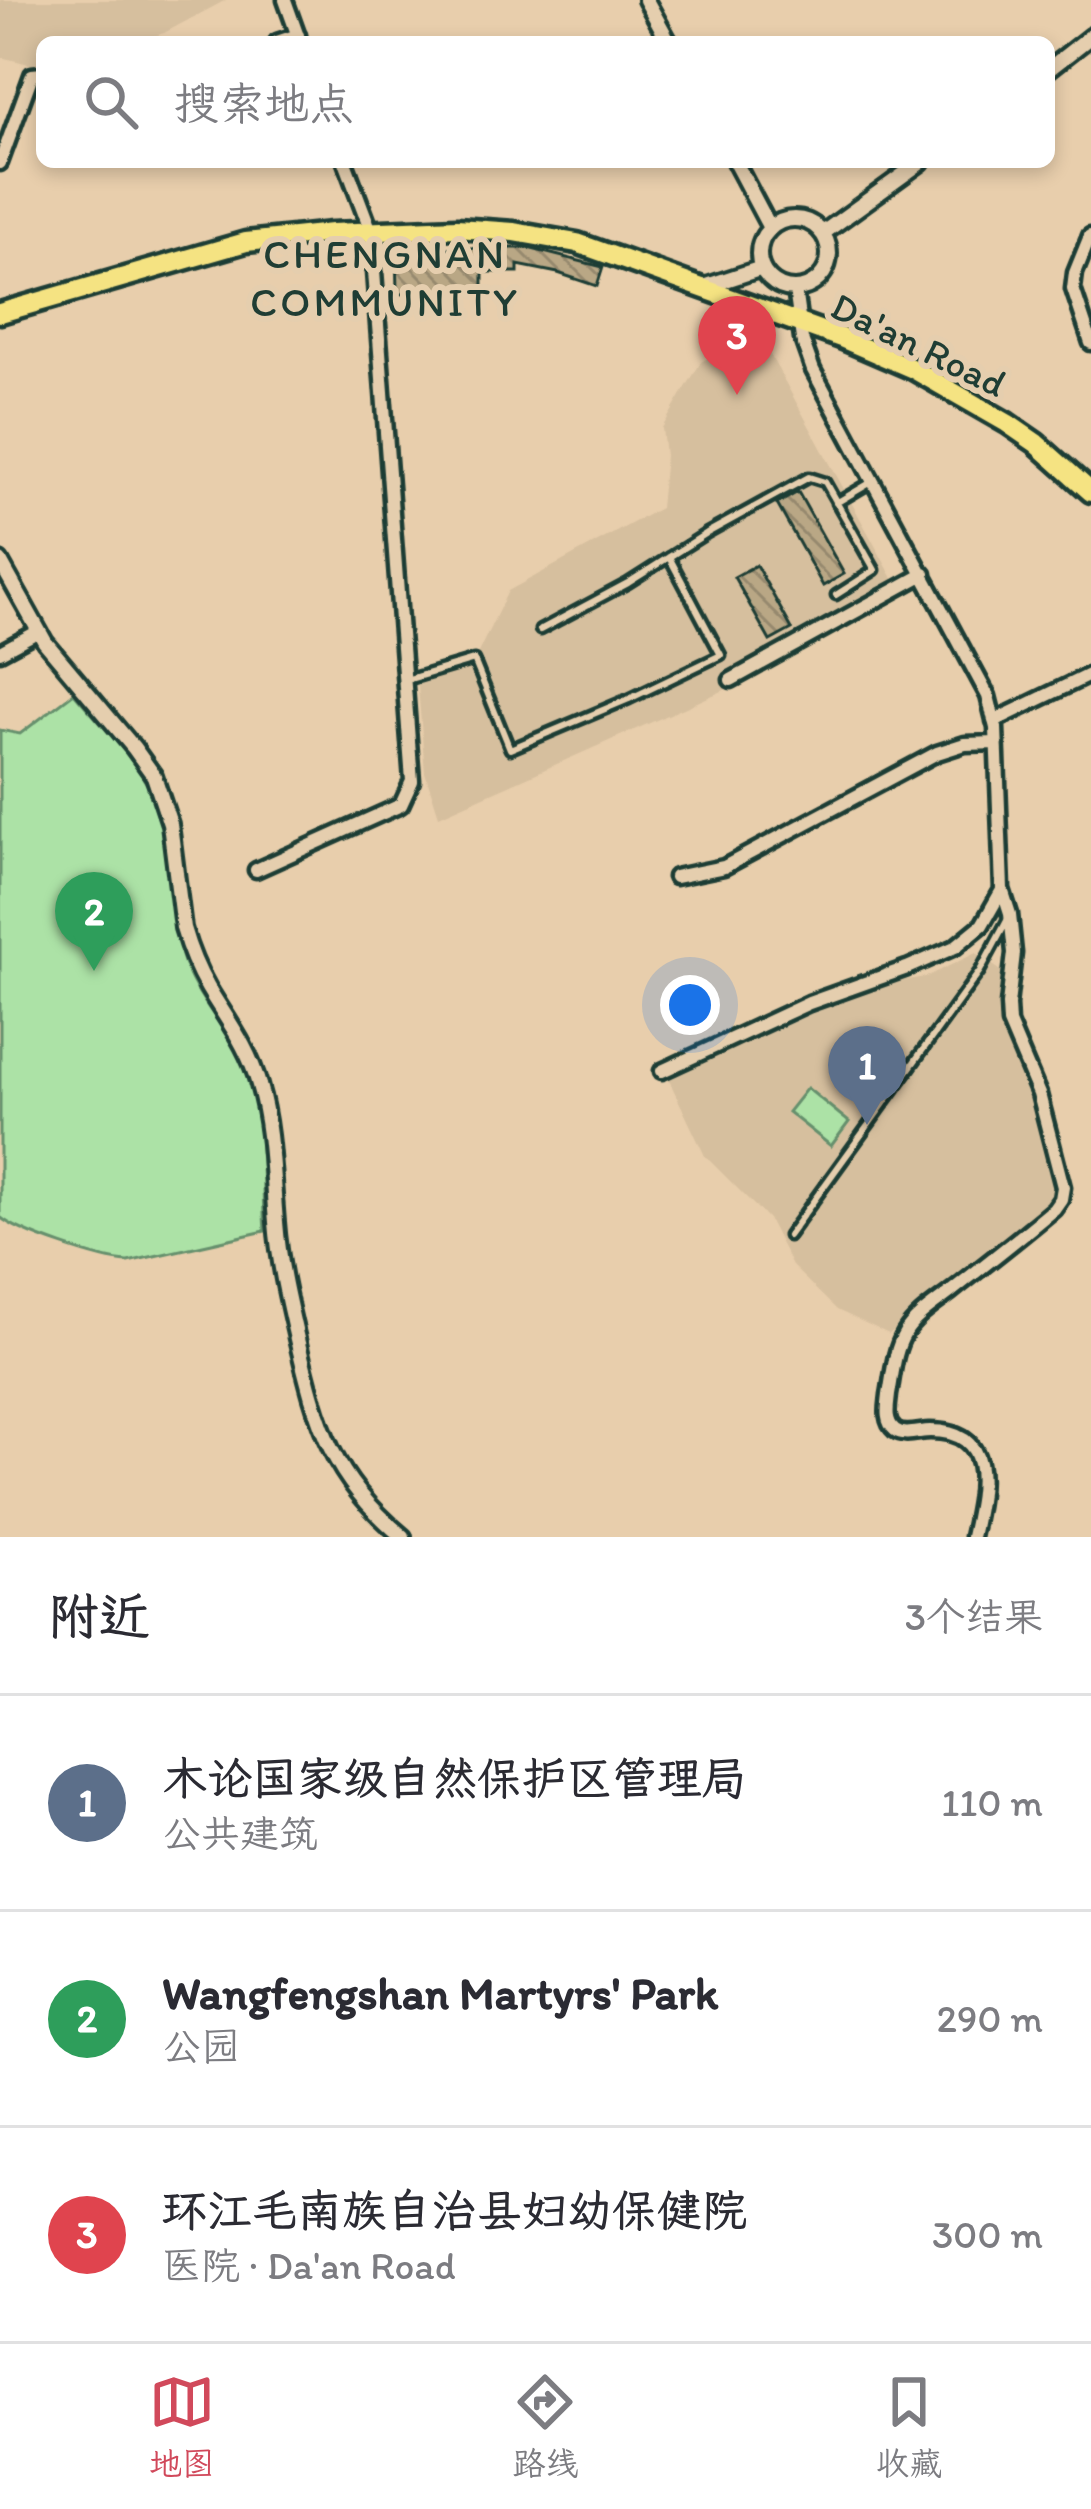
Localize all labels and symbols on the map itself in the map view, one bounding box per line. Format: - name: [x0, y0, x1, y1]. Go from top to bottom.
- district label: CHENGNAN COMMUNITY: [250, 228, 520, 327]
- street label: Da'an Road: [824, 282, 1014, 407]
- pin: 3: [698, 296, 776, 395]
- pin: 2: [55, 872, 133, 971]
- your location: [660, 975, 720, 1035]
- pin: 1: [828, 1026, 906, 1125]

